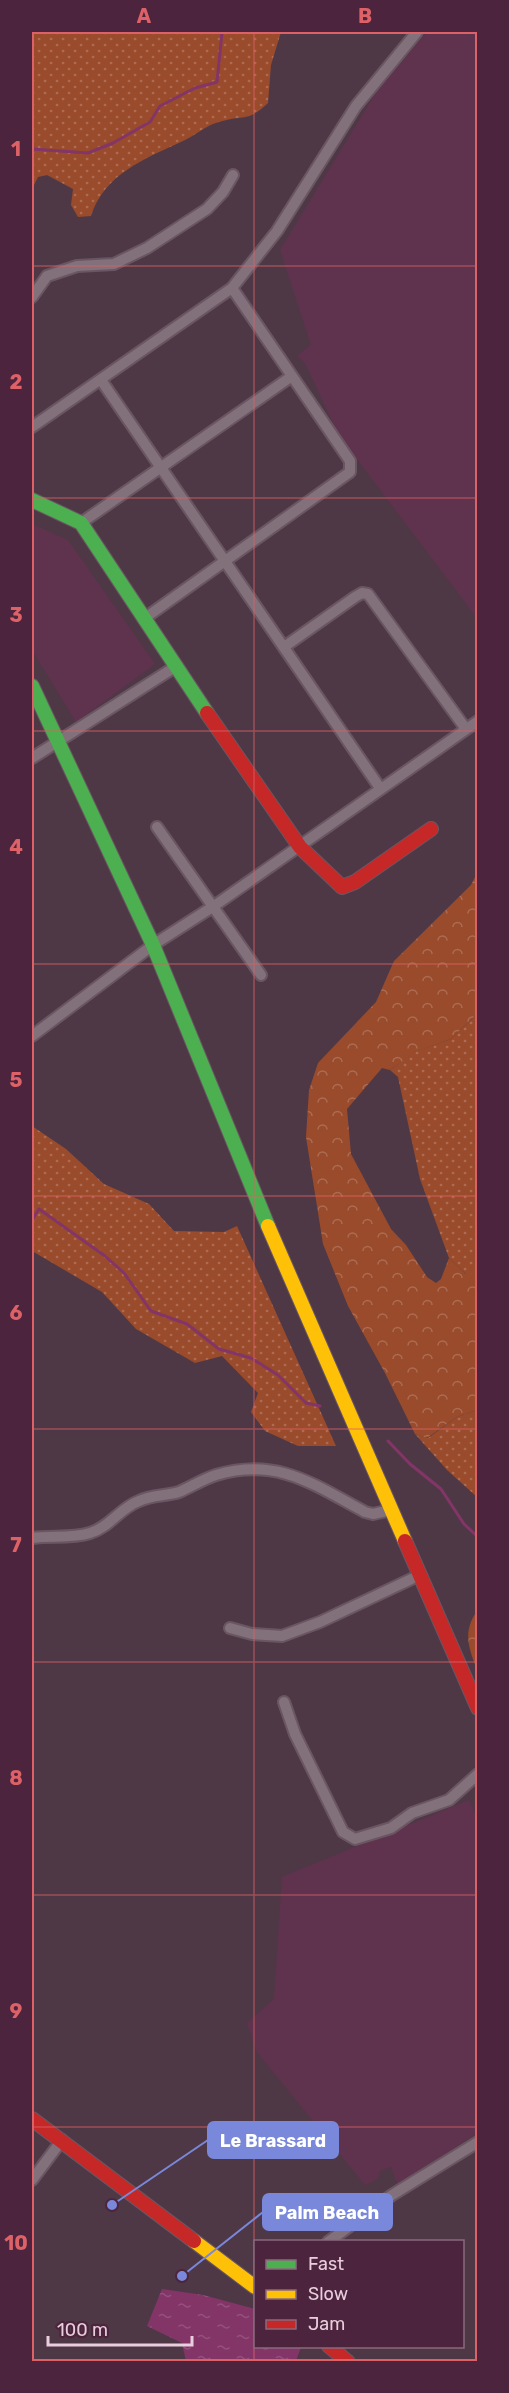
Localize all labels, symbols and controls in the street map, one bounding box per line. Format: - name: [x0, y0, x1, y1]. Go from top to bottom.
- text: A: [137, 4, 152, 28]
- text: B: [358, 4, 372, 28]
- text: 1: [11, 137, 21, 161]
- text: 2: [10, 370, 23, 394]
- text: 3: [9, 603, 23, 627]
- text: 4: [9, 835, 23, 859]
- text: 5: [10, 1068, 23, 1092]
- text: 6: [9, 1301, 23, 1325]
- text: 7: [10, 1533, 22, 1557]
- text: 8: [9, 1766, 23, 1790]
- text: 9: [10, 1999, 23, 2023]
- callout: Le Brassard: [208, 2122, 338, 2158]
- text: Le Brassard: [220, 2130, 326, 2152]
- callout: Palm Beach: [263, 2194, 392, 2230]
- text: Palm Beach: [275, 2202, 379, 2224]
- text: 10: [4, 2231, 28, 2255]
- legend: [254, 2240, 464, 2348]
- text: Fast: [308, 2253, 344, 2275]
- text: Slow: [308, 2283, 348, 2305]
- scale bar: [48, 2309, 192, 2347]
- text: Jam: [308, 2313, 345, 2335]
- text: 100 m: [57, 2319, 108, 2341]

